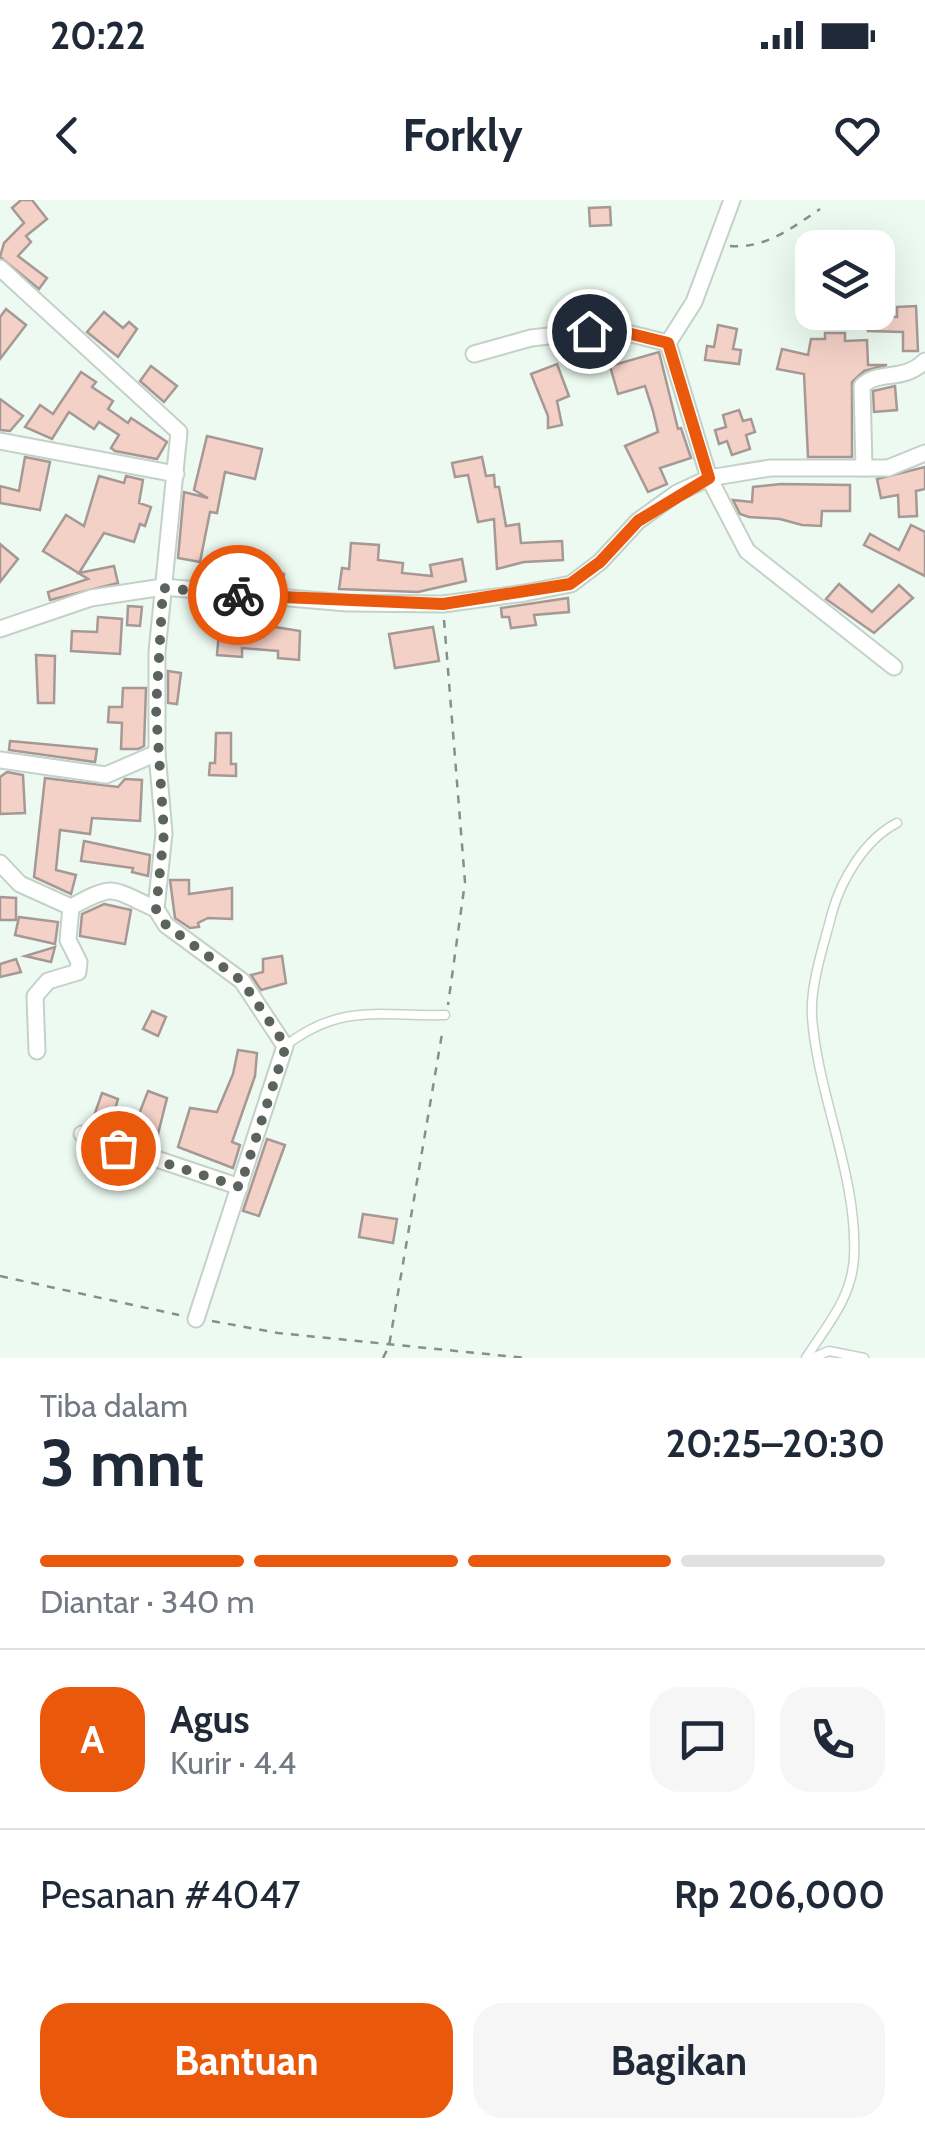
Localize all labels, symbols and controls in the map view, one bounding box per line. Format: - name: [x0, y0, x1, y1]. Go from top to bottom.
- text: 20:22: [50, 12, 146, 59]
- icon: back: [40, 108, 95, 163]
- text: Forkly: [402, 108, 523, 162]
- icon: heart: [830, 108, 885, 163]
- map controls: [795, 230, 895, 330]
- button: layers: [795, 230, 895, 330]
- pin: [547, 289, 632, 374]
- icon: home: [562, 304, 617, 359]
- courier: [188, 545, 288, 645]
- icon: bike: [211, 568, 266, 623]
- pin: [76, 1106, 161, 1191]
- icon: bag: [91, 1121, 146, 1176]
- text: Tiba dalam: [40, 1386, 188, 1425]
- text: 20:25–20:30: [666, 1420, 885, 1467]
- text: 3 mnt: [40, 1423, 204, 1502]
- text: Diantar · 340 m: [40, 1582, 255, 1621]
- button: chat: [650, 1687, 755, 1792]
- button: phone: [780, 1687, 885, 1792]
- text: Agus: [170, 1696, 250, 1743]
- text: A: [81, 1716, 104, 1763]
- text: Kurir · 4.4: [170, 1743, 296, 1782]
- text: Pesanan #4047: [40, 1871, 300, 1918]
- text: Rp 206,000: [674, 1871, 885, 1918]
- button: Bantuan: [40, 2003, 453, 2118]
- button: Bagikan: [473, 2003, 885, 2118]

